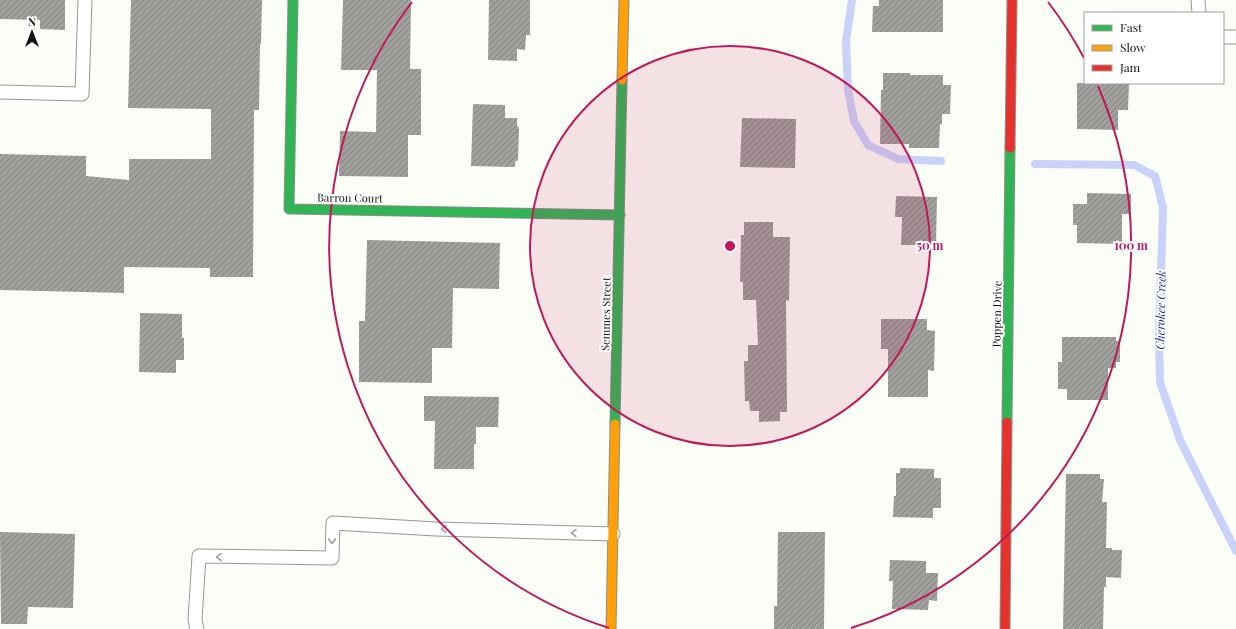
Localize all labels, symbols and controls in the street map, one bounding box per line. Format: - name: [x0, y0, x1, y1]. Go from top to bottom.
- north arrow: [12, 12, 52, 52]
- legend: [1084, 12, 1224, 84]
- text: N: [28, 14, 36, 29]
- text: Fast: [1120, 19, 1143, 35]
- text: Slow: [1120, 39, 1146, 55]
- text: Jam: [1119, 59, 1141, 75]
- street label: Barron Court: [317, 189, 383, 206]
- text: 50 m: [917, 237, 944, 253]
- text: 100 m: [1114, 237, 1148, 253]
- centre of rings: [723, 239, 737, 253]
- water label: Cherokee Creek: [1151, 270, 1169, 350]
- street label: Semmes Street: [597, 277, 614, 351]
- street label: Poppen Drive: [988, 280, 1005, 348]
- one-way arrow: [441, 525, 447, 533]
- one-way arrow: [571, 528, 577, 537]
- one-way arrow: [328, 538, 336, 544]
- one-way arrow: [216, 552, 222, 561]

